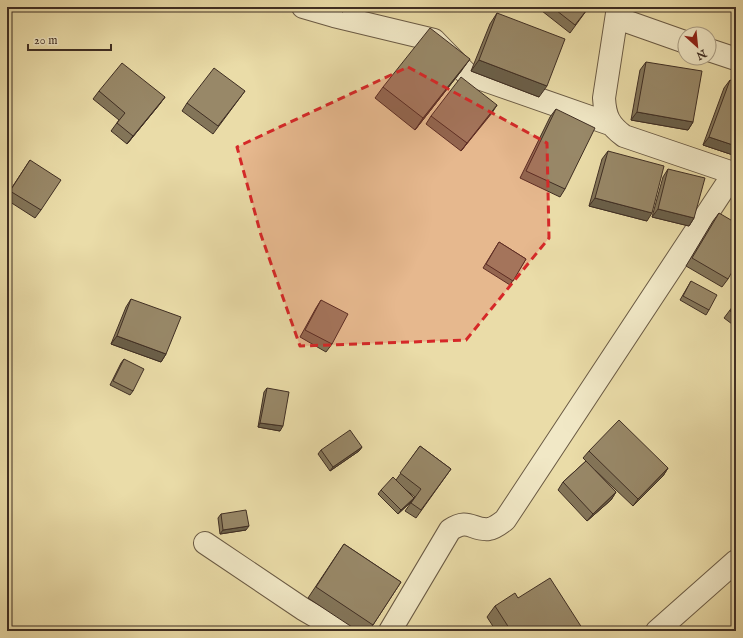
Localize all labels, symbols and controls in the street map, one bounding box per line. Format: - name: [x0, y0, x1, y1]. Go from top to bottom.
- scale bar: [28, 26, 111, 52]
- north arrow: [677, 26, 717, 66]
- text: 20 m: [34, 33, 57, 48]
- text: N: [693, 45, 709, 63]

